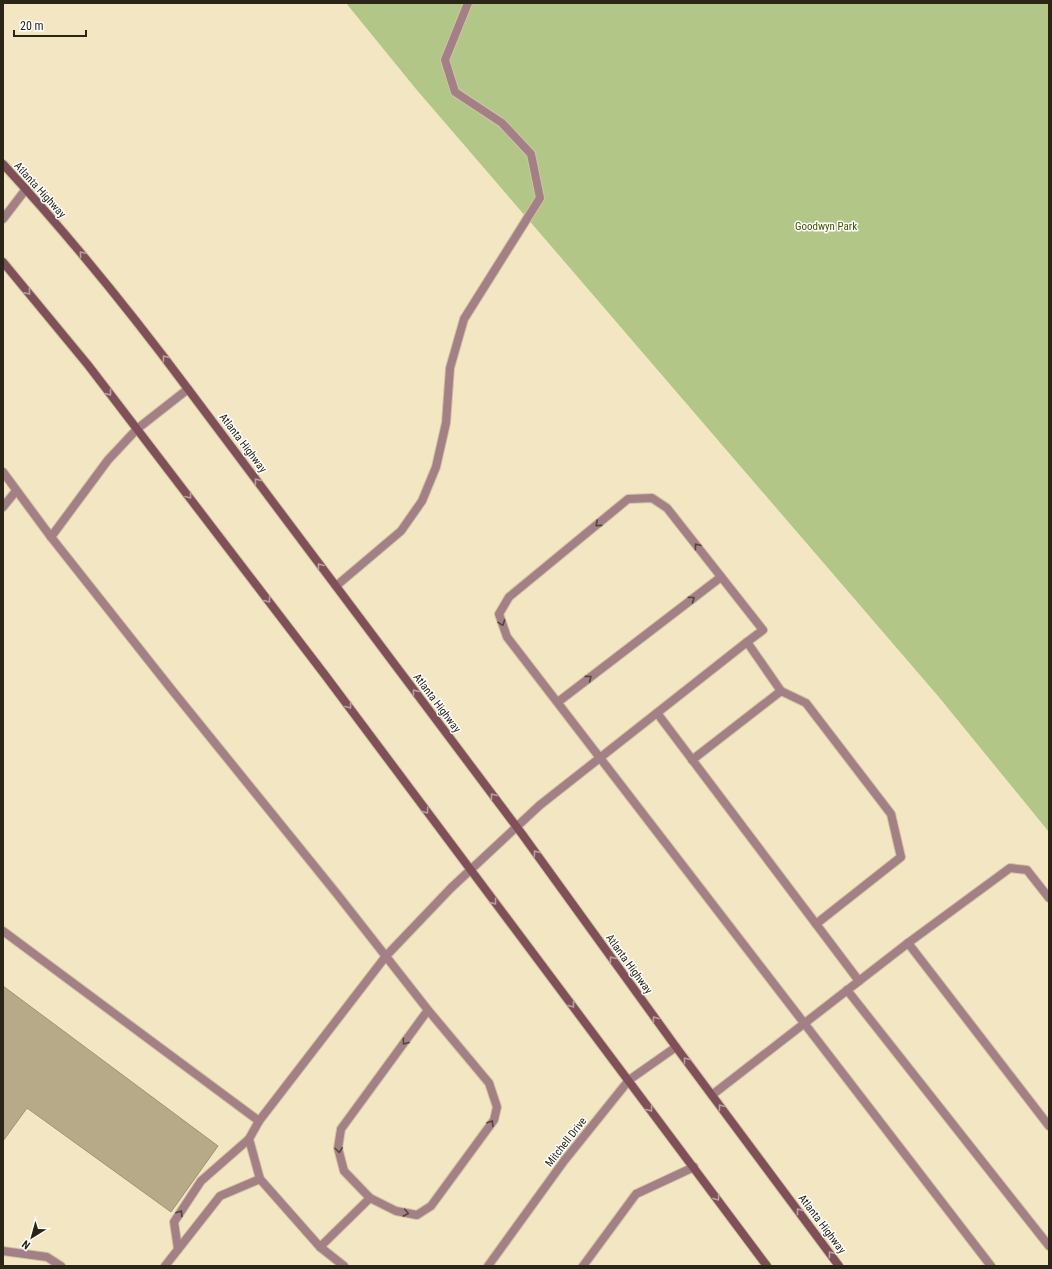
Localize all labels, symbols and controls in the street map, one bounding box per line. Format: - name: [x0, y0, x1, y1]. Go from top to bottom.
- scale bar: [14, 12, 86, 38]
- text: 20 m: [20, 19, 44, 33]
- street label: Atlanta Highway: [12, 159, 69, 221]
- park label: Goodwyn Park: [795, 220, 857, 233]
- one-way arrow: [79, 251, 86, 258]
- one-way arrow: [24, 287, 31, 295]
- one-way arrow: [163, 355, 170, 362]
- one-way arrow: [105, 389, 112, 396]
- street label: Atlanta Highway: [217, 411, 270, 475]
- one-way arrow: [255, 478, 262, 485]
- one-way arrow: [184, 492, 191, 499]
- one-way arrow: [595, 520, 602, 527]
- one-way arrow: [695, 544, 702, 551]
- one-way arrow: [318, 563, 325, 570]
- one-way arrow: [263, 595, 270, 602]
- one-way arrow: [688, 597, 695, 604]
- one-way arrow: [498, 620, 506, 627]
- street label: Atlanta Highway: [411, 671, 464, 735]
- one-way arrow: [585, 675, 592, 683]
- one-way arrow: [413, 690, 420, 697]
- one-way arrow: [344, 702, 351, 709]
- one-way arrow: [491, 793, 498, 800]
- one-way arrow: [421, 806, 428, 813]
- one-way arrow: [534, 851, 541, 858]
- one-way arrow: [489, 897, 496, 904]
- street label: Atlanta Highway: [603, 932, 655, 997]
- one-way arrow: [609, 956, 617, 963]
- one-way arrow: [567, 1001, 574, 1008]
- one-way arrow: [653, 1016, 660, 1023]
- one-way arrow: [402, 1037, 409, 1044]
- one-way arrow: [683, 1057, 690, 1064]
- one-way arrow: [646, 1105, 653, 1112]
- one-way arrow: [719, 1105, 726, 1112]
- street label: Mitchell Drive: [543, 1115, 589, 1169]
- one-way arrow: [486, 1120, 494, 1127]
- one-way arrow: [334, 1147, 343, 1153]
- street label: Atlanta Highway: [796, 1192, 849, 1256]
- one-way arrow: [713, 1194, 720, 1201]
- one-way arrow: [403, 1208, 409, 1216]
- one-way arrow: [796, 1209, 803, 1216]
- one-way arrow: [175, 1210, 182, 1217]
- north arrow: [12, 1217, 52, 1257]
- text: N: [19, 1237, 33, 1252]
- one-way arrow: [828, 1252, 835, 1259]

